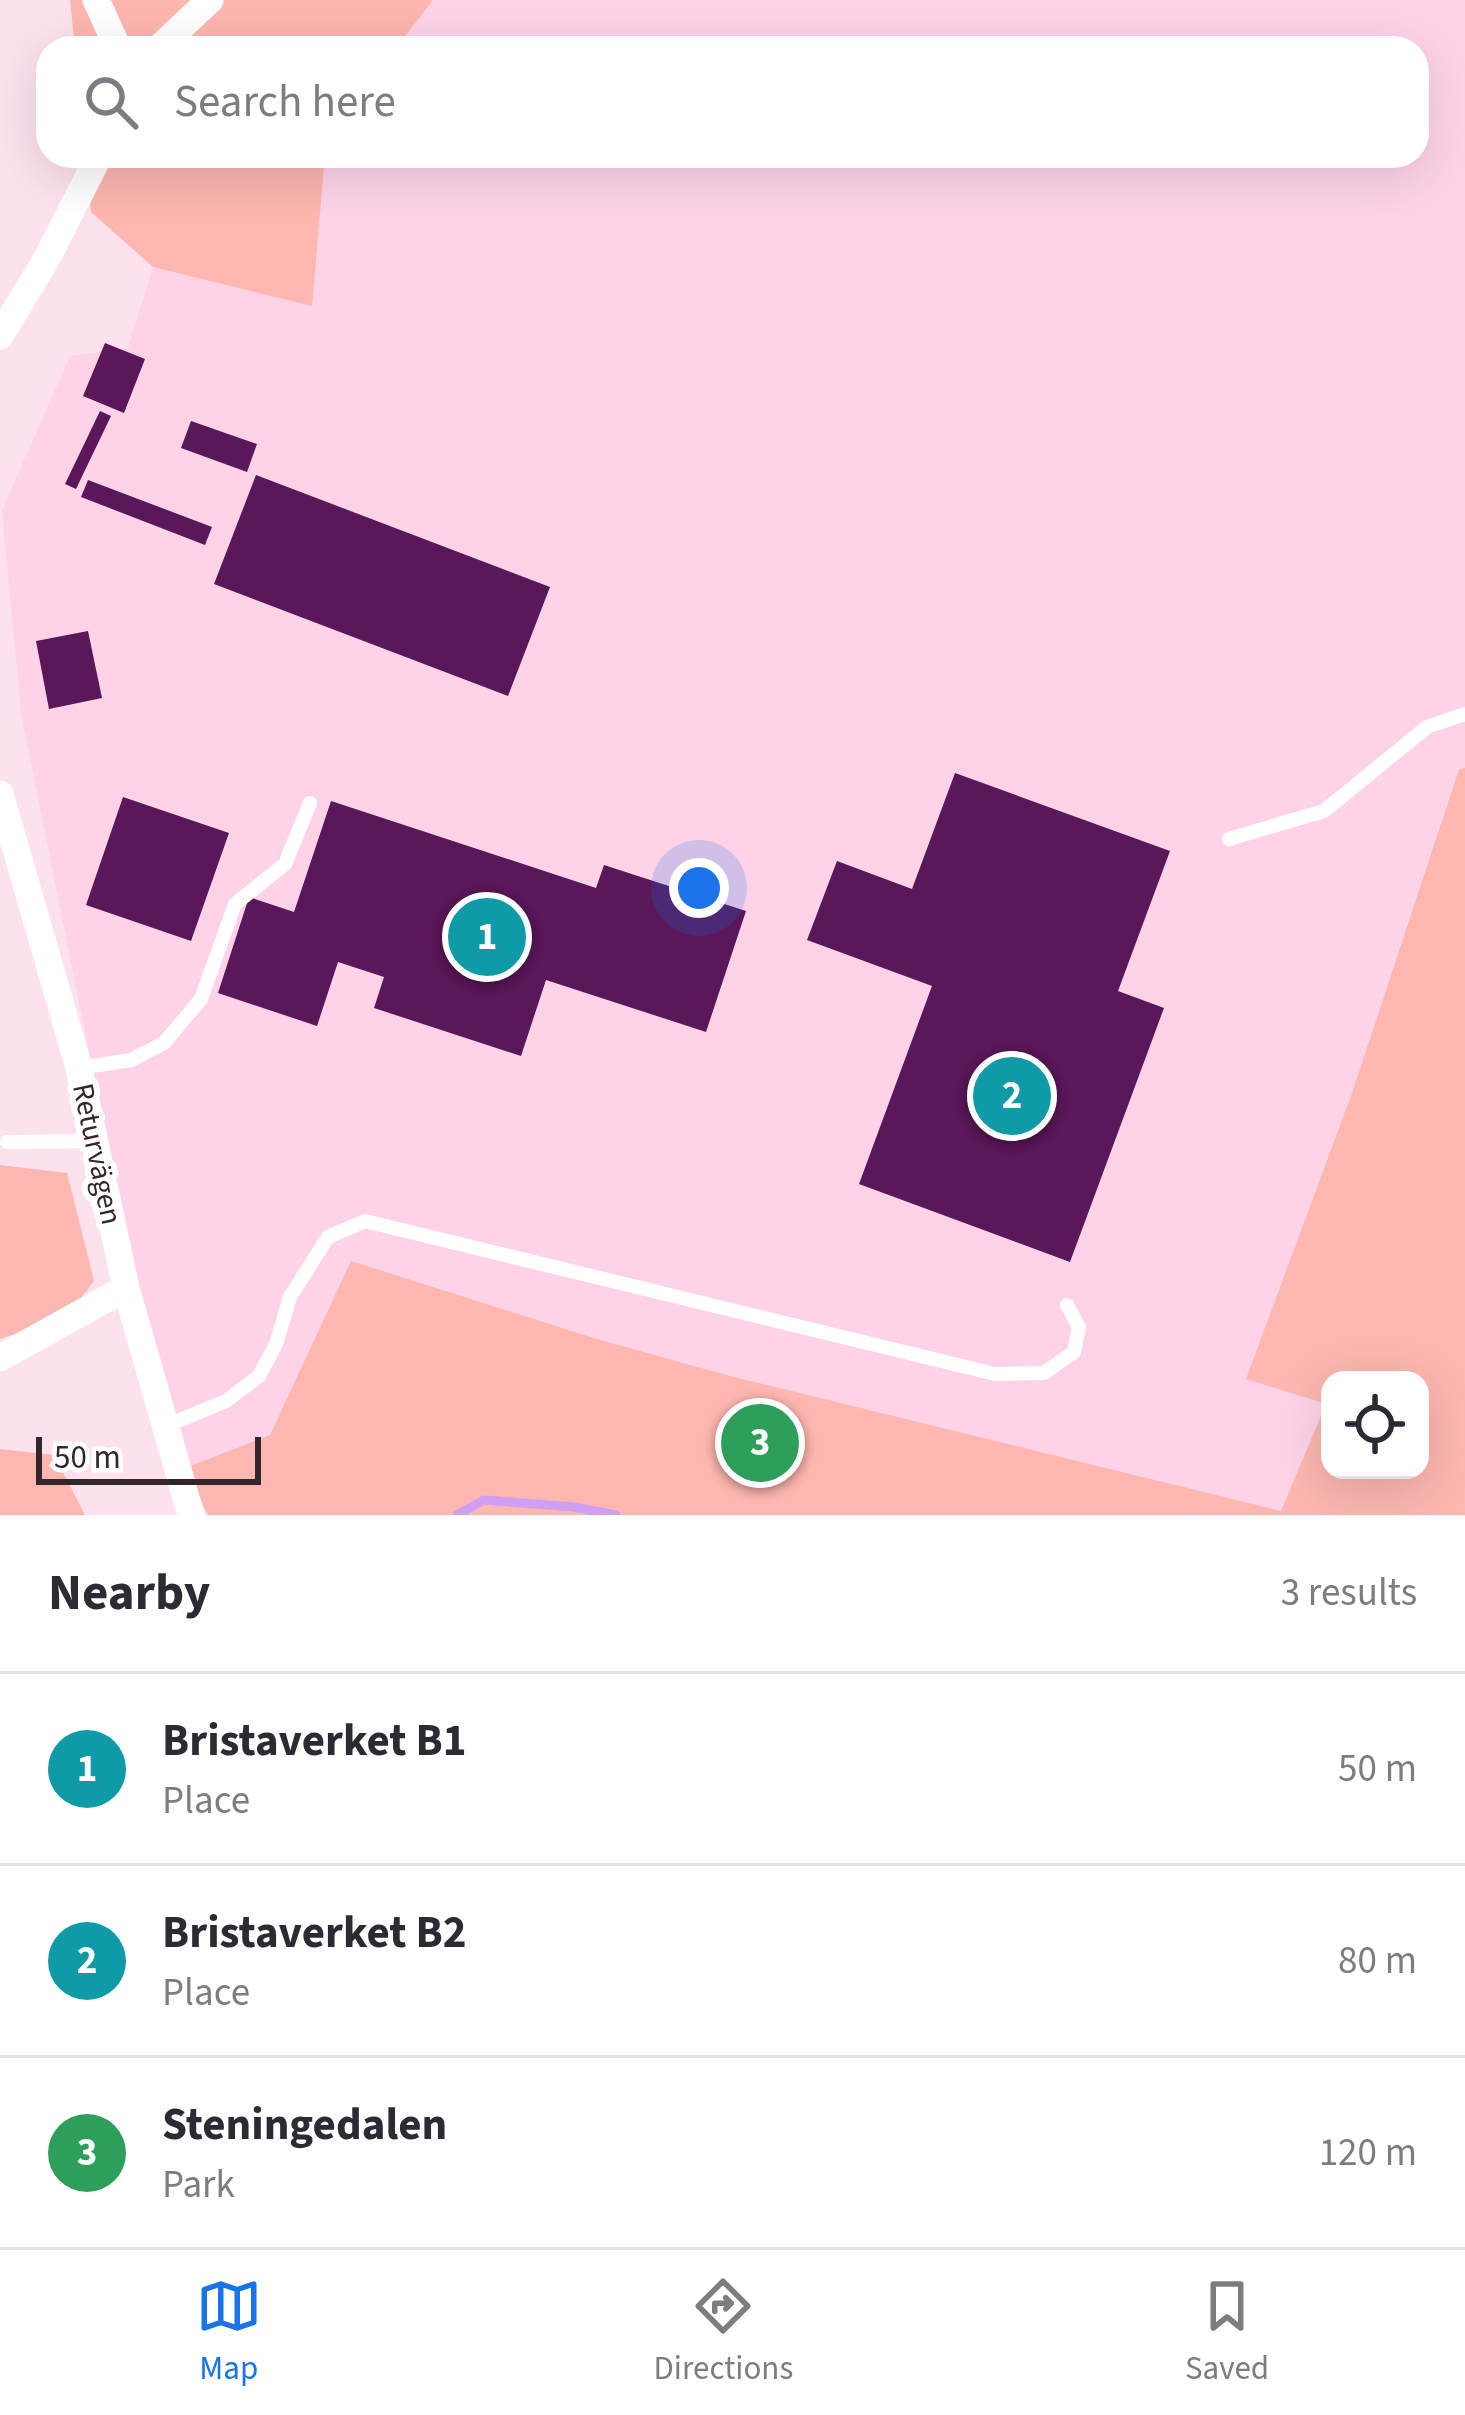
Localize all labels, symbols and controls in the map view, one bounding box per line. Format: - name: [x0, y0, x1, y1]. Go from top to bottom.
- search box: [36, 36, 1429, 168]
- icon: search: [78, 69, 144, 135]
- text: Search here: [174, 70, 396, 134]
- your location: [669, 858, 729, 918]
- pin: 1: [448, 892, 526, 982]
- pin: 2: [973, 1051, 1051, 1141]
- street label: Returvägen: [61, 1079, 133, 1229]
- map controls: [1321, 1371, 1429, 1479]
- button: locate: [1321, 1371, 1429, 1479]
- pin: 3: [721, 1398, 799, 1488]
- scale bar: [36, 1431, 261, 1484]
- text: 50 m: [54, 1434, 121, 1481]
- text: Nearby: [48, 1557, 210, 1629]
- text: 3 results: [1281, 1565, 1417, 1621]
- text: Bristaverket B1: [162, 1709, 466, 1773]
- text: 1: [77, 1741, 97, 1797]
- text: 50 m: [1338, 1741, 1417, 1797]
- text: Place: [162, 1773, 250, 1829]
- text: Bristaverket B2: [162, 1901, 466, 1965]
- text: 2: [77, 1933, 97, 1989]
- text: 80 m: [1338, 1933, 1417, 1989]
- text: Place: [162, 1965, 250, 2021]
- text: Steningedalen: [162, 2093, 447, 2157]
- text: 3: [77, 2125, 97, 2181]
- text: 120 m: [1319, 2125, 1417, 2181]
- text: Park: [162, 2157, 235, 2213]
- tab: Map: [196, 2273, 262, 2392]
- tab: Directions: [654, 2273, 793, 2392]
- tab: Saved: [1185, 2273, 1269, 2392]

